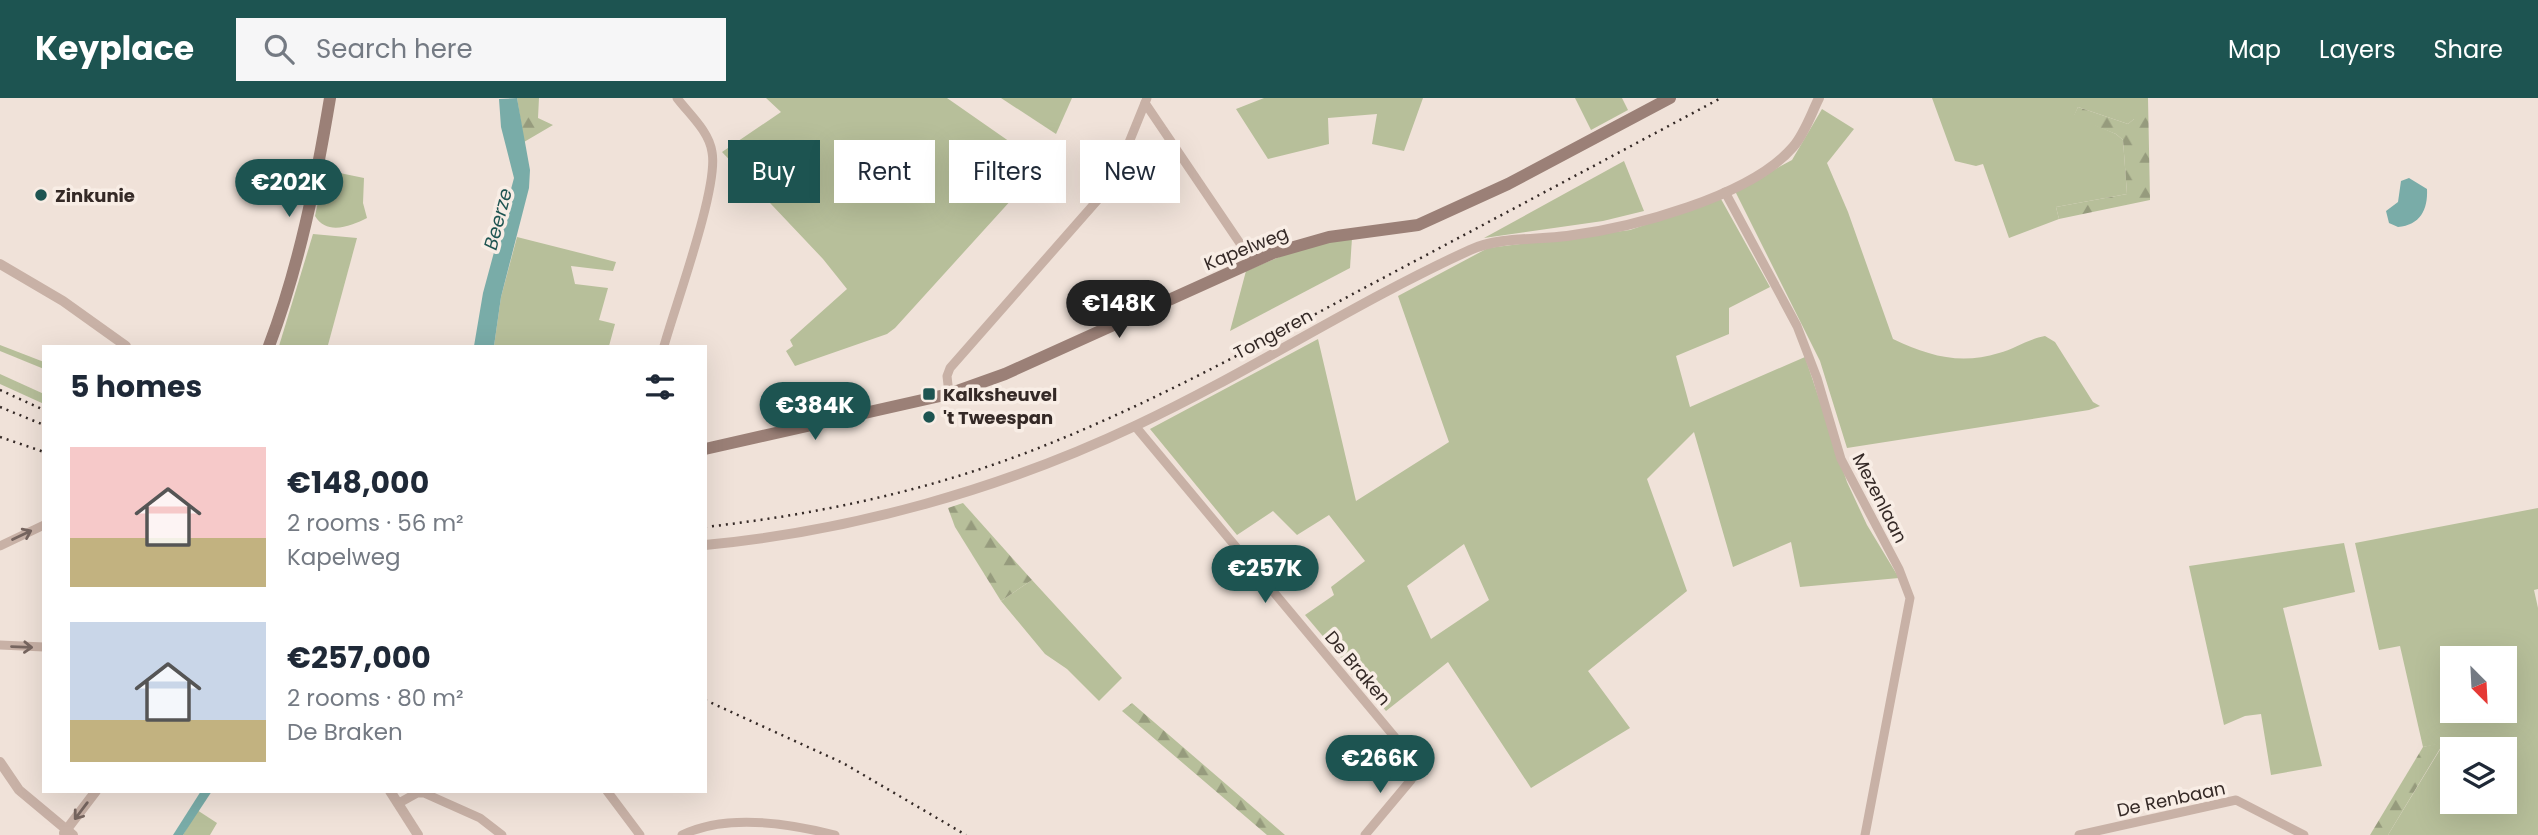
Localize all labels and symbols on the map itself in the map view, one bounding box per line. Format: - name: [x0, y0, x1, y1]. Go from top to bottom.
- pin: €202K: [240, 159, 338, 219]
- place label: Zinkunie: [55, 183, 135, 208]
- water label: Beerze: [477, 185, 519, 253]
- marker: Zinkunie: [33, 187, 49, 203]
- street label: Kapelweg: [1200, 220, 1292, 276]
- pin: €148K: [1070, 280, 1168, 340]
- street label: Tongeren: [1229, 303, 1317, 365]
- pin: €384K: [766, 382, 864, 442]
- place label: Kalksheuvel: [943, 382, 1057, 407]
- marker: Kalksheuvel: [921, 386, 937, 402]
- place label: 't Tweespan: [943, 405, 1053, 430]
- marker: 't Tweespan: [921, 409, 937, 425]
- street label: Mezenlaan: [1847, 449, 1913, 547]
- one-way arrow: [11, 528, 32, 541]
- pin: €257K: [1216, 546, 1314, 605]
- street label: De Braken: [1319, 625, 1397, 711]
- one-way arrow: [10, 640, 33, 653]
- north arrow: [2440, 646, 2516, 723]
- pin: €266K: [1331, 736, 1429, 795]
- street label: De Renbaan: [2114, 775, 2228, 823]
- one-way arrow: [73, 801, 88, 819]

